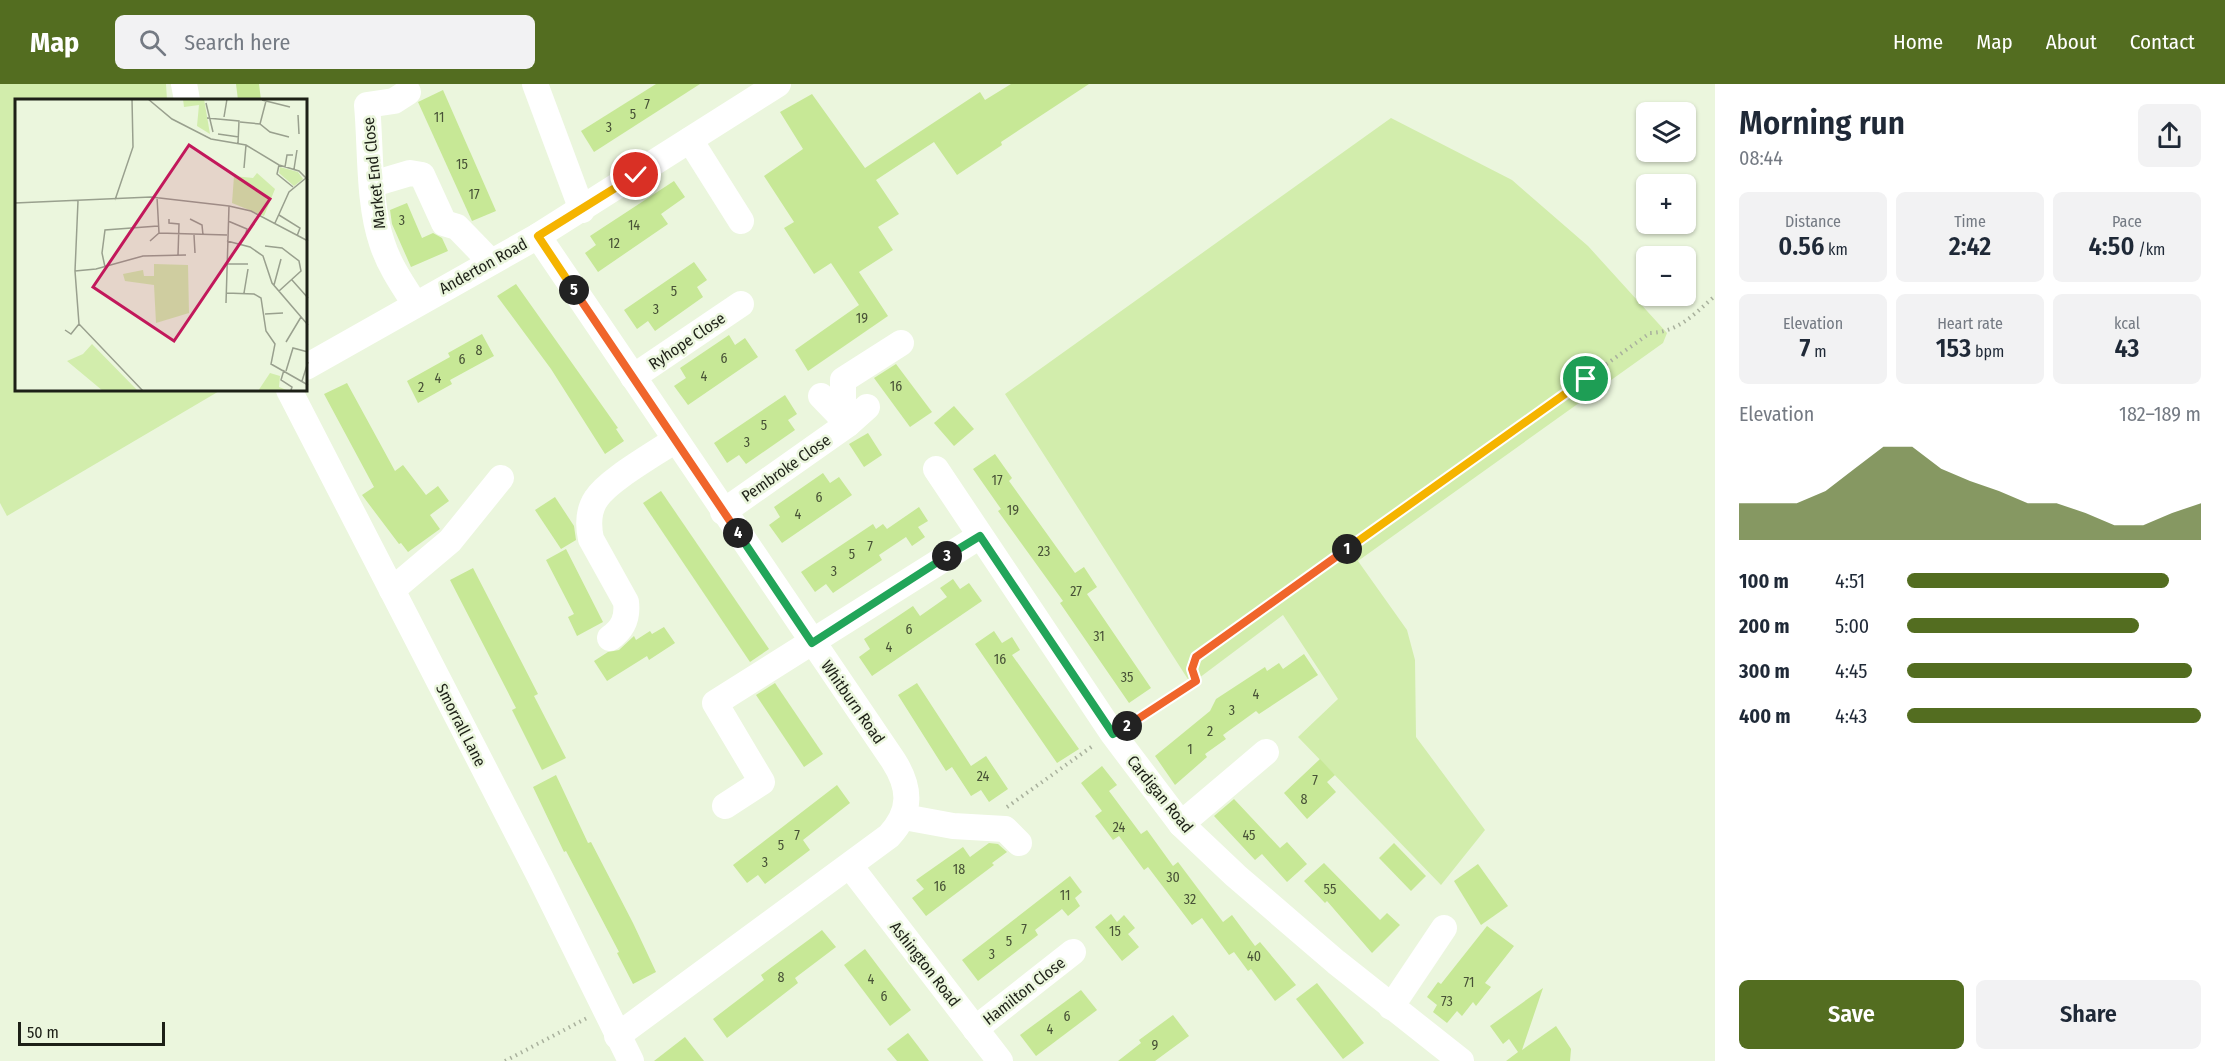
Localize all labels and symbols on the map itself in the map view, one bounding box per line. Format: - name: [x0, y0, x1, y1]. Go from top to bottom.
- house number: 7: [644, 96, 650, 113]
- inset map: [15, 99, 308, 392]
- house number: 5: [630, 106, 636, 123]
- house number: 11: [434, 109, 444, 126]
- street label: Market End Close: [359, 116, 389, 230]
- house number: 3: [606, 119, 612, 136]
- pin: [610, 149, 661, 200]
- house number: 15: [456, 156, 468, 173]
- house number: 17: [468, 186, 480, 203]
- house number: 3: [399, 212, 405, 229]
- house number: 14: [628, 217, 640, 234]
- street label: Anderton Road: [436, 234, 530, 298]
- house number: 12: [608, 235, 620, 252]
- pin: 5: [559, 275, 589, 305]
- house number: 5: [671, 283, 677, 300]
- house number: 3: [653, 301, 659, 318]
- street label: Ryhope Close: [645, 308, 729, 374]
- house number: 19: [856, 310, 868, 327]
- house number: 8: [476, 342, 483, 359]
- house number: 6: [721, 350, 728, 367]
- house number: 6: [459, 351, 466, 368]
- pin: [1560, 353, 1611, 404]
- house number: 4: [701, 368, 708, 385]
- house number: 4: [435, 370, 442, 387]
- house number: 16: [890, 378, 902, 395]
- house number: 2: [418, 379, 424, 396]
- house number: 5: [761, 417, 767, 434]
- street label: Pembroke Close: [738, 430, 834, 506]
- house number: 3: [744, 434, 750, 451]
- house number: 17: [991, 472, 1003, 489]
- house number: 6: [816, 489, 823, 506]
- house number: 19: [1007, 502, 1019, 519]
- house number: 4: [795, 506, 802, 523]
- pin: 4: [723, 518, 753, 548]
- pin: 1: [1332, 534, 1362, 564]
- house number: 7: [867, 538, 873, 555]
- pin: 3: [932, 541, 962, 571]
- house number: 23: [1038, 543, 1050, 560]
- house number: 5: [849, 546, 855, 563]
- house number: 3: [831, 563, 837, 580]
- house number: 27: [1070, 583, 1082, 600]
- house number: 6: [906, 621, 913, 638]
- house number: 31: [1093, 628, 1105, 645]
- house number: 4: [886, 639, 893, 656]
- house number: 16: [994, 651, 1006, 668]
- street label: Whitburn Road: [817, 657, 889, 747]
- house number: 35: [1121, 669, 1133, 686]
- street label: Smorrall Lane: [432, 680, 490, 770]
- house number: 4: [1253, 686, 1260, 703]
- house number: 3: [1229, 702, 1235, 719]
- pin: 2: [1112, 711, 1142, 741]
- house number: 2: [1207, 723, 1213, 740]
- house number: 1: [1187, 741, 1193, 758]
- street label: Cardigan Road: [1123, 752, 1197, 836]
- house number: 24: [977, 768, 990, 785]
- house number: 7: [1312, 772, 1318, 789]
- house number: 8: [1301, 791, 1308, 808]
- house number: 24: [1113, 819, 1126, 836]
- house number: 7: [794, 827, 800, 844]
- house number: 45: [1242, 827, 1256, 844]
- house number: 5: [778, 837, 784, 854]
- house number: 3: [762, 854, 768, 871]
- house number: 18: [953, 861, 965, 878]
- house number: 30: [1166, 869, 1180, 886]
- house number: 16: [934, 878, 946, 895]
- house number: 55: [1324, 881, 1336, 898]
- house number: 11: [1060, 887, 1070, 904]
- house number: 32: [1184, 891, 1196, 908]
- street label: Ashington Road: [886, 918, 964, 1010]
- house number: 7: [1021, 921, 1027, 938]
- house number: 15: [1109, 923, 1121, 940]
- house number: 5: [1006, 933, 1012, 950]
- house number: 3: [989, 946, 995, 963]
- house number: 40: [1247, 948, 1261, 965]
- street label: Hamilton Close: [979, 953, 1069, 1029]
- house number: 8: [778, 969, 785, 986]
- house number: 4: [868, 971, 875, 988]
- house number: 71: [1464, 974, 1474, 991]
- house number: 6: [881, 988, 888, 1005]
- house number: 73: [1441, 993, 1453, 1010]
- house number: 6: [1064, 1008, 1071, 1025]
- scale bar: [18, 1019, 165, 1046]
- house number: 4: [1047, 1021, 1054, 1038]
- house number: 9: [1152, 1037, 1159, 1054]

